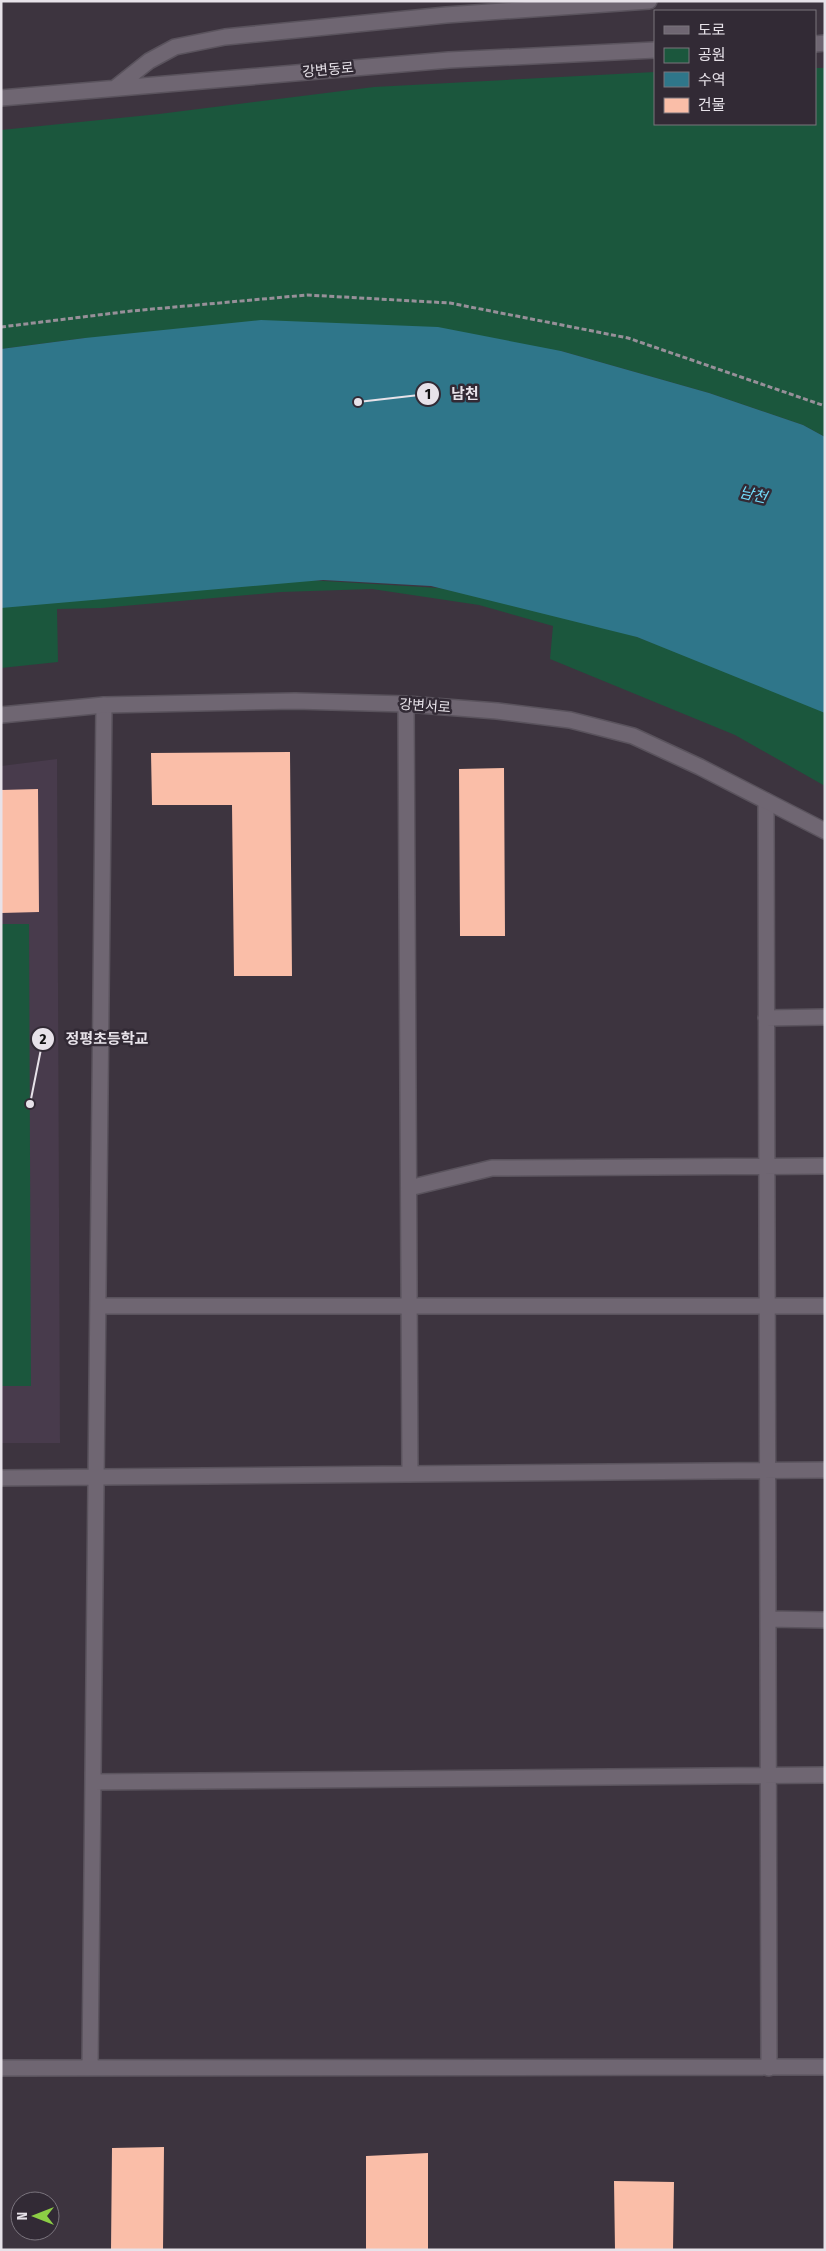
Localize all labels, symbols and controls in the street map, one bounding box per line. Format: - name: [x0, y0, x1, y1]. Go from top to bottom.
- legend: [654, 10, 816, 125]
- text: 도로: [698, 21, 726, 39]
- text: 공원: [698, 46, 726, 64]
- street label: 강변동로: [302, 59, 355, 81]
- text: 수역: [698, 71, 726, 89]
- text: 건물: [698, 96, 726, 114]
- callout: 남천: [416, 379, 488, 409]
- text: 1: [425, 385, 431, 403]
- text: 남천: [451, 385, 479, 403]
- water label: 남천: [738, 483, 771, 507]
- street label: 강변서로: [399, 696, 451, 716]
- callout: 정평초등학교: [31, 1024, 159, 1054]
- text: 2: [39, 1030, 47, 1048]
- text: 정평초등학교: [66, 1030, 149, 1048]
- north arrow: [10, 2191, 60, 2241]
- text: N: [14, 2212, 31, 2220]

